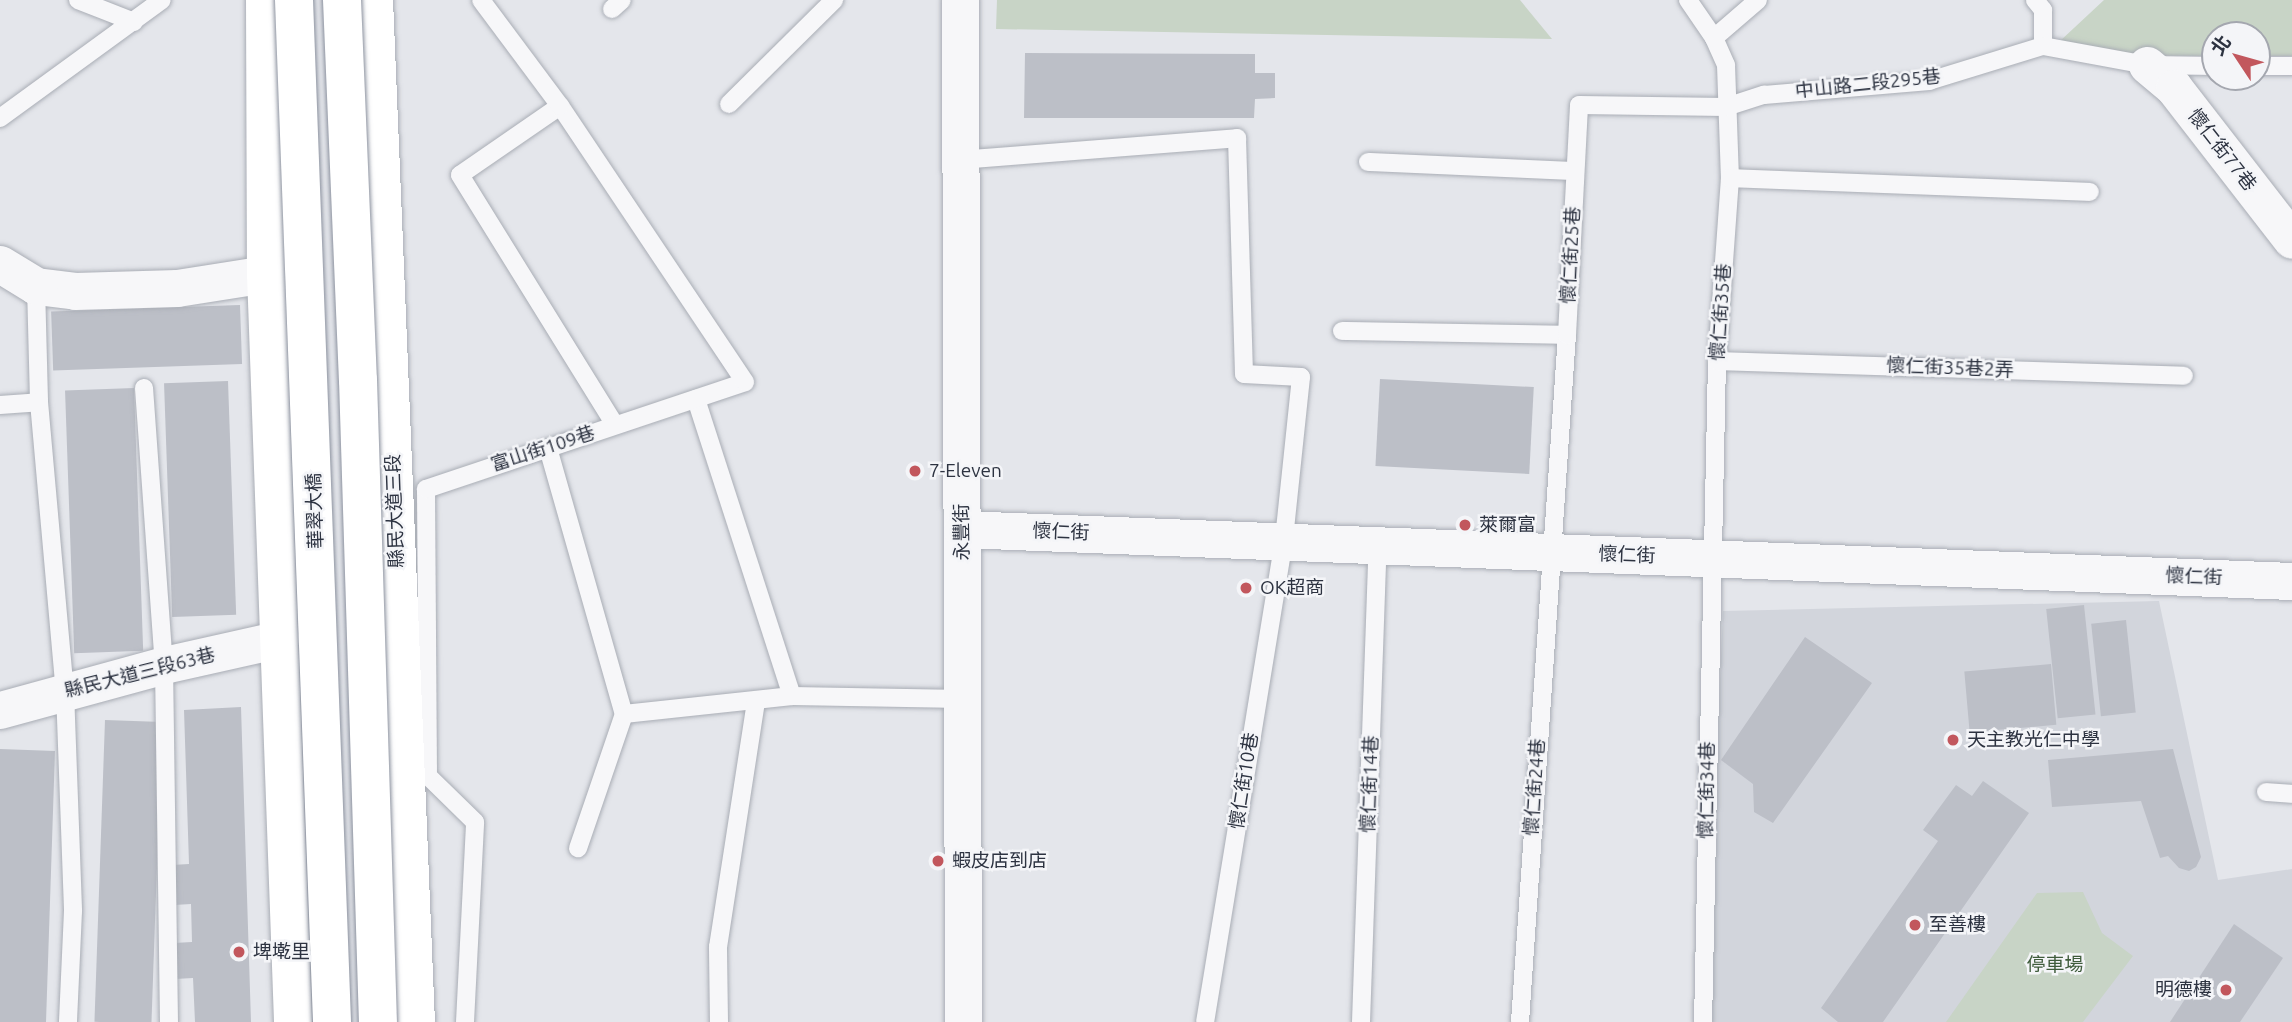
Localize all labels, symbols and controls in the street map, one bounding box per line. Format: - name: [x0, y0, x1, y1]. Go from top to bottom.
- north arrow: [2201, 21, 2271, 91]
- text: 北: [2206, 31, 2235, 59]
- street label: 中山路二段295巷: [1794, 65, 1942, 103]
- street label: 懷仁街77巷: [2183, 105, 2261, 195]
- street label: 懷仁街25巷: [1557, 206, 1585, 304]
- street label: 懷仁街35巷: [1706, 263, 1736, 361]
- street label: 懷仁街35巷2弄: [1886, 354, 2014, 382]
- street label: 富山街109巷: [488, 421, 598, 477]
- street label: 縣民大道三段: [382, 454, 408, 568]
- place label: 7-Eleven: [929, 460, 1002, 482]
- marker: 7-Eleven: [907, 463, 923, 479]
- street label: 華翠大橋: [302, 473, 328, 549]
- street label: 永豐街: [950, 503, 974, 561]
- place label: 萊爾富: [1479, 514, 1536, 536]
- marker: 萊爾富: [1457, 517, 1473, 533]
- street label: 懷仁街: [1032, 520, 1090, 544]
- street label: 懷仁街: [1598, 543, 1656, 567]
- street label: 懷仁街: [2165, 565, 2223, 589]
- place label: OK超商: [1260, 577, 1324, 599]
- marker: OK超商: [1238, 580, 1254, 596]
- street label: 縣民大道三段63巷: [62, 643, 218, 703]
- place label: 天主教光仁中學: [1967, 729, 2100, 751]
- street label: 懷仁街10巷: [1225, 731, 1263, 831]
- marker: 天主教光仁中學: [1945, 732, 1961, 748]
- street label: 懷仁街14巷: [1357, 735, 1383, 833]
- street label: 懷仁街24巷: [1520, 738, 1550, 836]
- street label: 懷仁街34巷: [1695, 741, 1719, 839]
- place label: 蝦皮店到店: [952, 850, 1047, 872]
- marker: 蝦皮店到店: [930, 853, 946, 869]
- place label: 至善樓: [1929, 914, 1986, 936]
- marker: 至善樓: [1907, 917, 1923, 933]
- place label: 埤墘里: [253, 941, 310, 963]
- marker: 埤墘里: [231, 944, 247, 960]
- park label: 停車場: [2027, 954, 2083, 976]
- place label: 明德樓: [2155, 979, 2212, 1001]
- marker: 明德樓: [2218, 982, 2234, 998]

